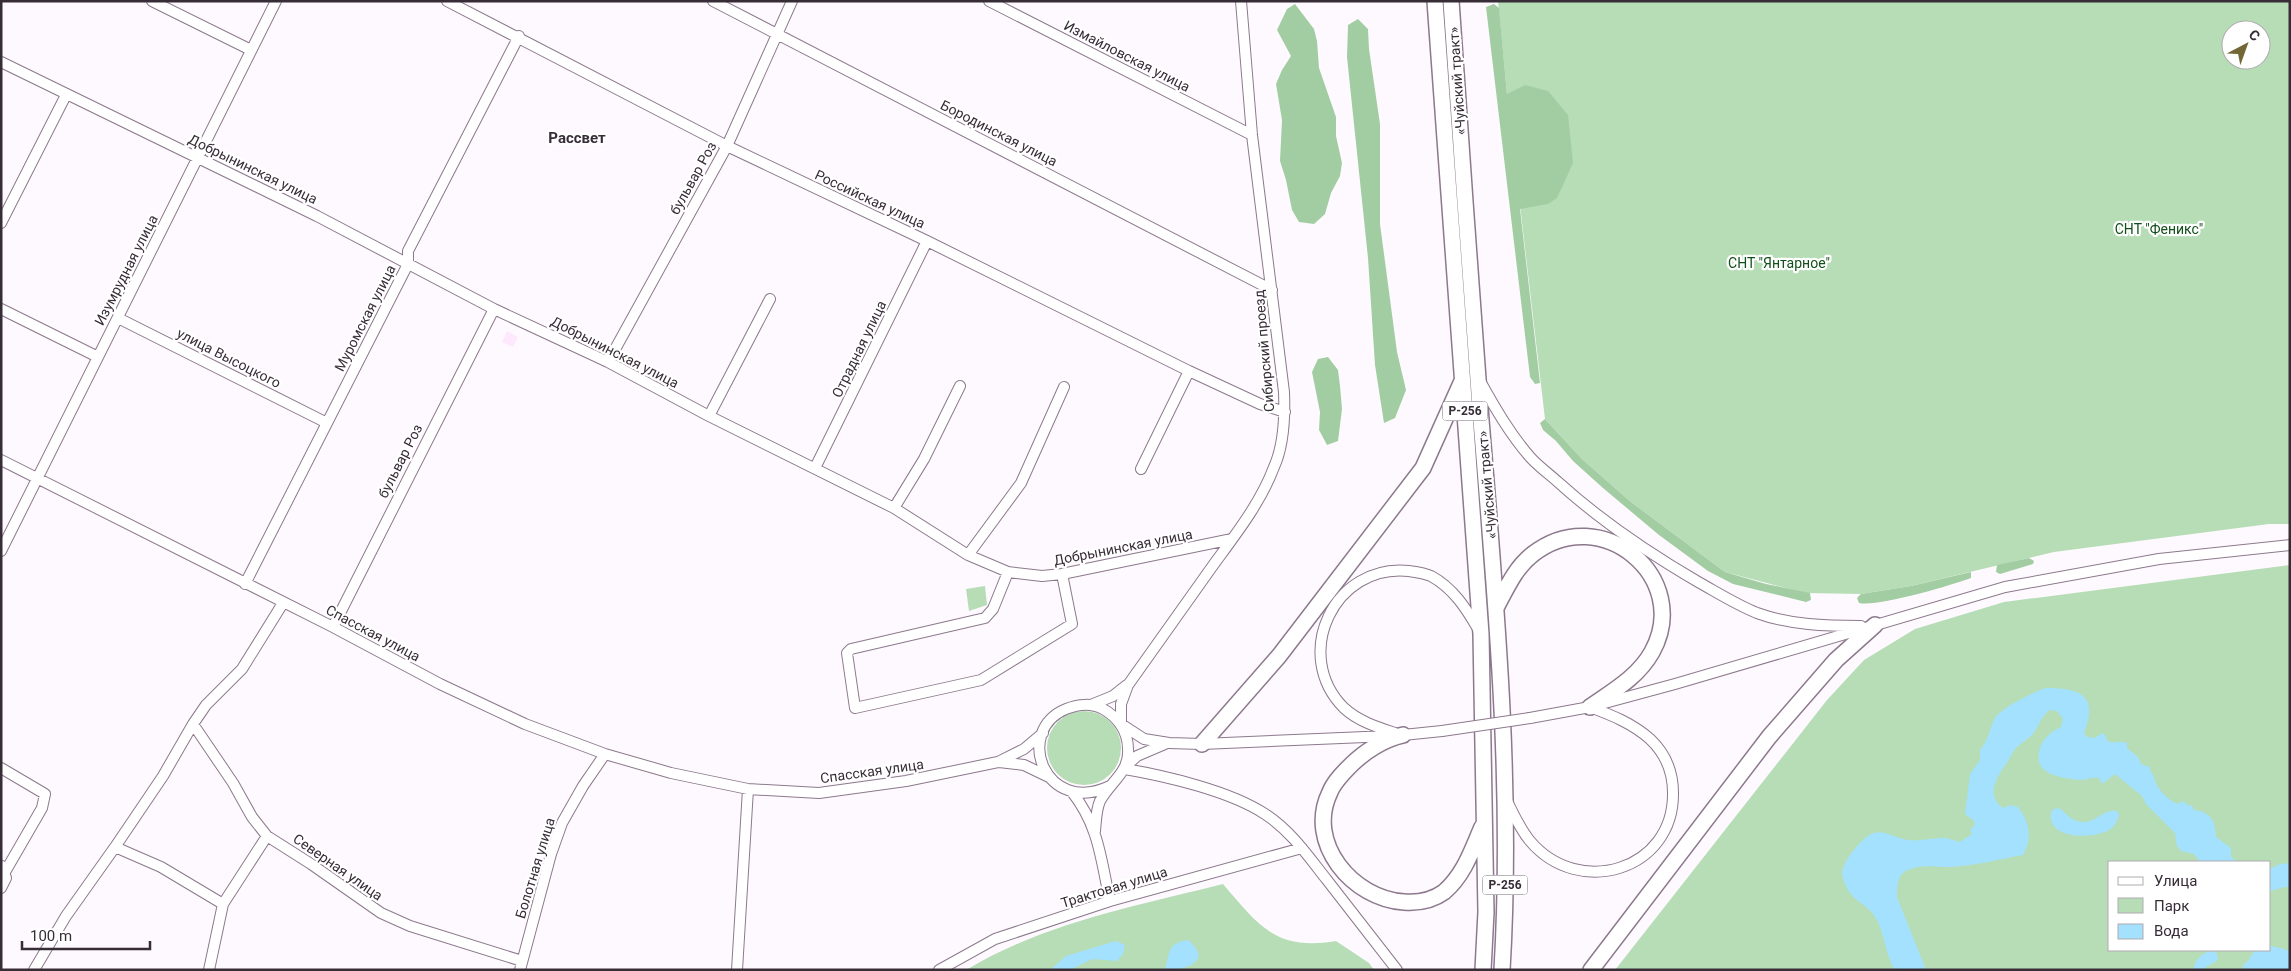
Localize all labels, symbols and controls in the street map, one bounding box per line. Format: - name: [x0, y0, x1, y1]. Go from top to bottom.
- street label: Измайловская улица: [1061, 17, 1193, 95]
- north arrow: [2221, 20, 2271, 70]
- street label: «Чуйский тракт»: [1445, 26, 1469, 136]
- text: С: [2246, 26, 2263, 44]
- street label: Бородинская улица: [938, 97, 1060, 169]
- district label: Рассвет: [548, 129, 606, 147]
- street label: Добрынинская улица: [186, 131, 320, 207]
- street label: бульвар Роз: [666, 139, 720, 217]
- street label: Российская улица: [812, 166, 928, 232]
- street label: Изумрудная улица: [91, 212, 161, 328]
- park label: СНТ "Феникс": [2115, 221, 2203, 237]
- park label: СНТ "Янтарное": [1728, 255, 1830, 271]
- street label: Муромская улица: [331, 262, 399, 374]
- street label: Сибирский проезд: [1251, 289, 1277, 413]
- street label: Отрадная улица: [829, 298, 889, 400]
- street label: Добрынинская улица: [548, 313, 682, 391]
- street label: улица Высоцкого: [174, 325, 284, 391]
- road number: Р-256: [1442, 402, 1488, 421]
- street label: бульвар Роз: [375, 421, 425, 501]
- street label: «Чуйский тракт»: [1474, 430, 1500, 540]
- street label: Добрынинская улица: [1052, 526, 1194, 568]
- street label: Спасская улица: [323, 601, 423, 665]
- street label: Спасская улица: [819, 756, 925, 786]
- street label: Болотная улица: [512, 816, 558, 920]
- street label: Северная улица: [290, 830, 386, 904]
- legend: [2108, 861, 2271, 951]
- street label: Трактовая улица: [1059, 863, 1169, 911]
- text: Улица: [2154, 872, 2197, 890]
- road number: Р-256: [1482, 876, 1528, 894]
- text: Парк: [2154, 897, 2189, 915]
- scale bar: [22, 918, 150, 950]
- text: Вода: [2154, 922, 2189, 940]
- text: 100 m: [30, 927, 72, 945]

